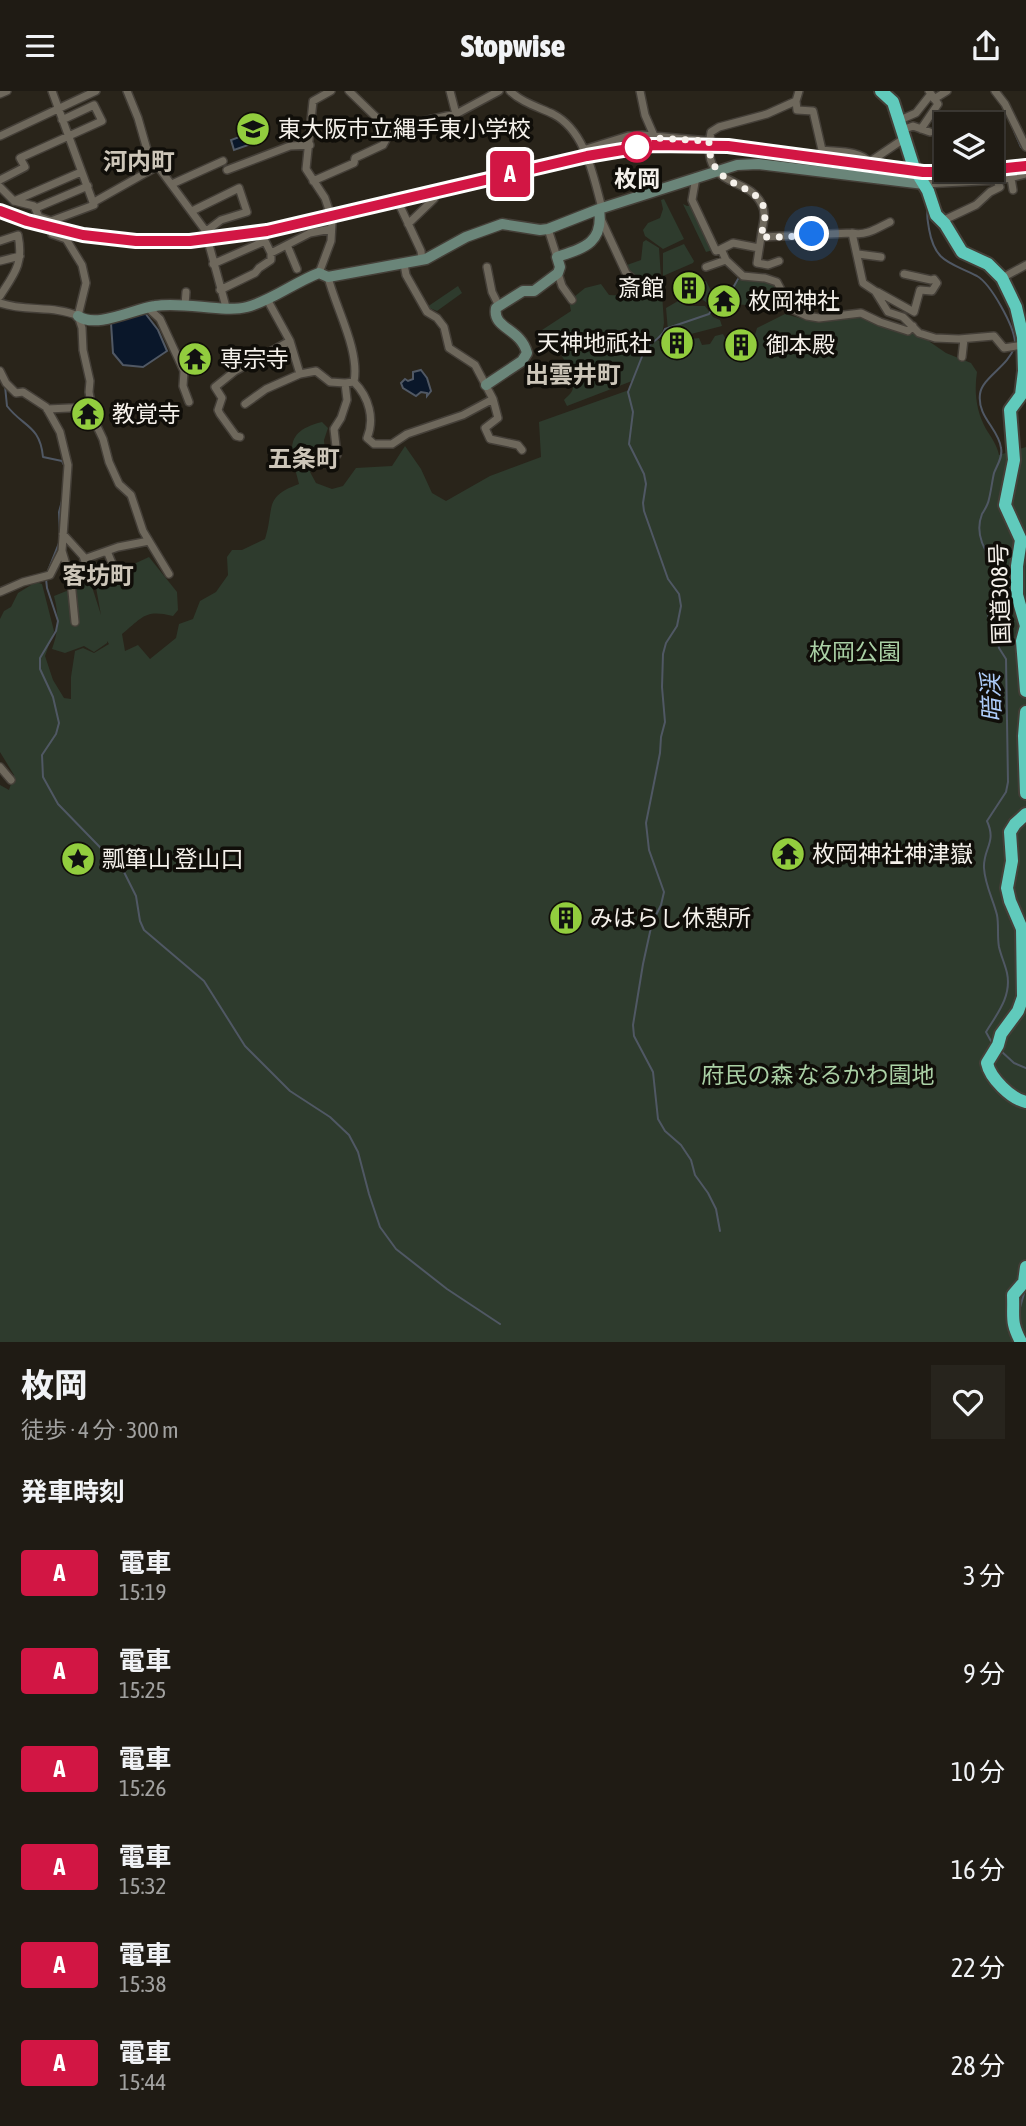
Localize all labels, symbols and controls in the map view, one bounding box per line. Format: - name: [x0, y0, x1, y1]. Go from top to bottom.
- icon: menu: [21, 27, 59, 65]
- text: Stopwise: [461, 27, 565, 64]
- icon: share: [967, 27, 1005, 65]
- school or university icon: 東大阪市立縄手東小学校: [234, 110, 272, 148]
- map controls: [934, 112, 1004, 182]
- button: layers: [934, 112, 1004, 182]
- place label: 東大阪市立縄手東小学校: [278, 116, 531, 142]
- marker: 枚岡: [622, 132, 652, 162]
- district label: 河内町: [103, 148, 175, 175]
- line badge: A: [487, 151, 533, 197]
- text: A: [504, 160, 516, 187]
- place label: 枚岡: [614, 166, 660, 192]
- your location: [794, 216, 829, 251]
- building icon: 斎館: [670, 269, 708, 307]
- place label: 斎館: [618, 275, 664, 301]
- temple icon: 枚岡神社: [705, 282, 743, 320]
- place label: 枚岡神社: [748, 288, 840, 314]
- building icon: 天神地祇社: [658, 324, 696, 362]
- building icon: 御本殿: [722, 326, 760, 364]
- place label: 天神地祇社: [537, 330, 652, 356]
- place label: 御本殿: [766, 332, 835, 358]
- temple icon: 専宗寺: [176, 340, 214, 378]
- place label: 専宗寺: [220, 346, 289, 372]
- district label: 出雲井町: [525, 361, 621, 388]
- temple icon: 教覚寺: [69, 395, 107, 433]
- place label: 教覚寺: [112, 401, 181, 427]
- district label: 五条町: [268, 445, 340, 472]
- street label: 国道308号: [985, 543, 1015, 645]
- district label: 客坊町: [62, 562, 134, 589]
- park label: 枚岡公園: [809, 639, 901, 665]
- water label: 暗渓: [977, 671, 1005, 722]
- temple icon: 枚岡神社神津嶽: [769, 835, 807, 873]
- place icon: 瓢箪山 登山口: [59, 840, 97, 878]
- place label: 枚岡神社神津嶽: [812, 841, 973, 867]
- place label: 瓢箪山 登山口: [102, 846, 243, 872]
- building icon: みはらし休憩所: [547, 899, 585, 937]
- place label: みはらし休憩所: [590, 905, 751, 931]
- park label: 府民の森 なるかわ園地: [701, 1062, 935, 1088]
- button: heart: [931, 1365, 1005, 1439]
- text: 枚岡: [21, 1366, 87, 1404]
- text: 徒歩 · 4 分 · 300 m: [21, 1417, 179, 1443]
- text: 発車時刻: [21, 1477, 125, 1507]
- text: 電車: [119, 1548, 171, 1578]
- text: A: [54, 1559, 65, 1586]
- text: 3 分: [963, 1561, 1005, 1591]
- text: 15:19: [119, 1579, 166, 1605]
- text: 電車: [119, 1646, 171, 1676]
- text: A: [54, 1657, 65, 1684]
- text: 9 分: [963, 1659, 1005, 1689]
- text: 15:25: [119, 1677, 166, 1703]
- text: 電車: [119, 1744, 171, 1774]
- text: A: [54, 1755, 65, 1782]
- text: 10 分: [951, 1757, 1005, 1787]
- text: 15:26: [119, 1775, 166, 1801]
- text: 電車: [119, 1842, 171, 1872]
- text: A: [54, 1853, 65, 1880]
- text: 16 分: [951, 1855, 1005, 1885]
- text: 15:32: [119, 1873, 166, 1899]
- text: 電車: [119, 1940, 171, 1970]
- text: A: [54, 1951, 65, 1978]
- text: 22 分: [951, 1953, 1005, 1983]
- text: 15:38: [119, 1971, 166, 1997]
- text: 電車: [119, 2038, 171, 2068]
- text: A: [54, 2049, 65, 2076]
- text: 28 分: [951, 2051, 1005, 2081]
- text: 15:44: [119, 2069, 166, 2095]

